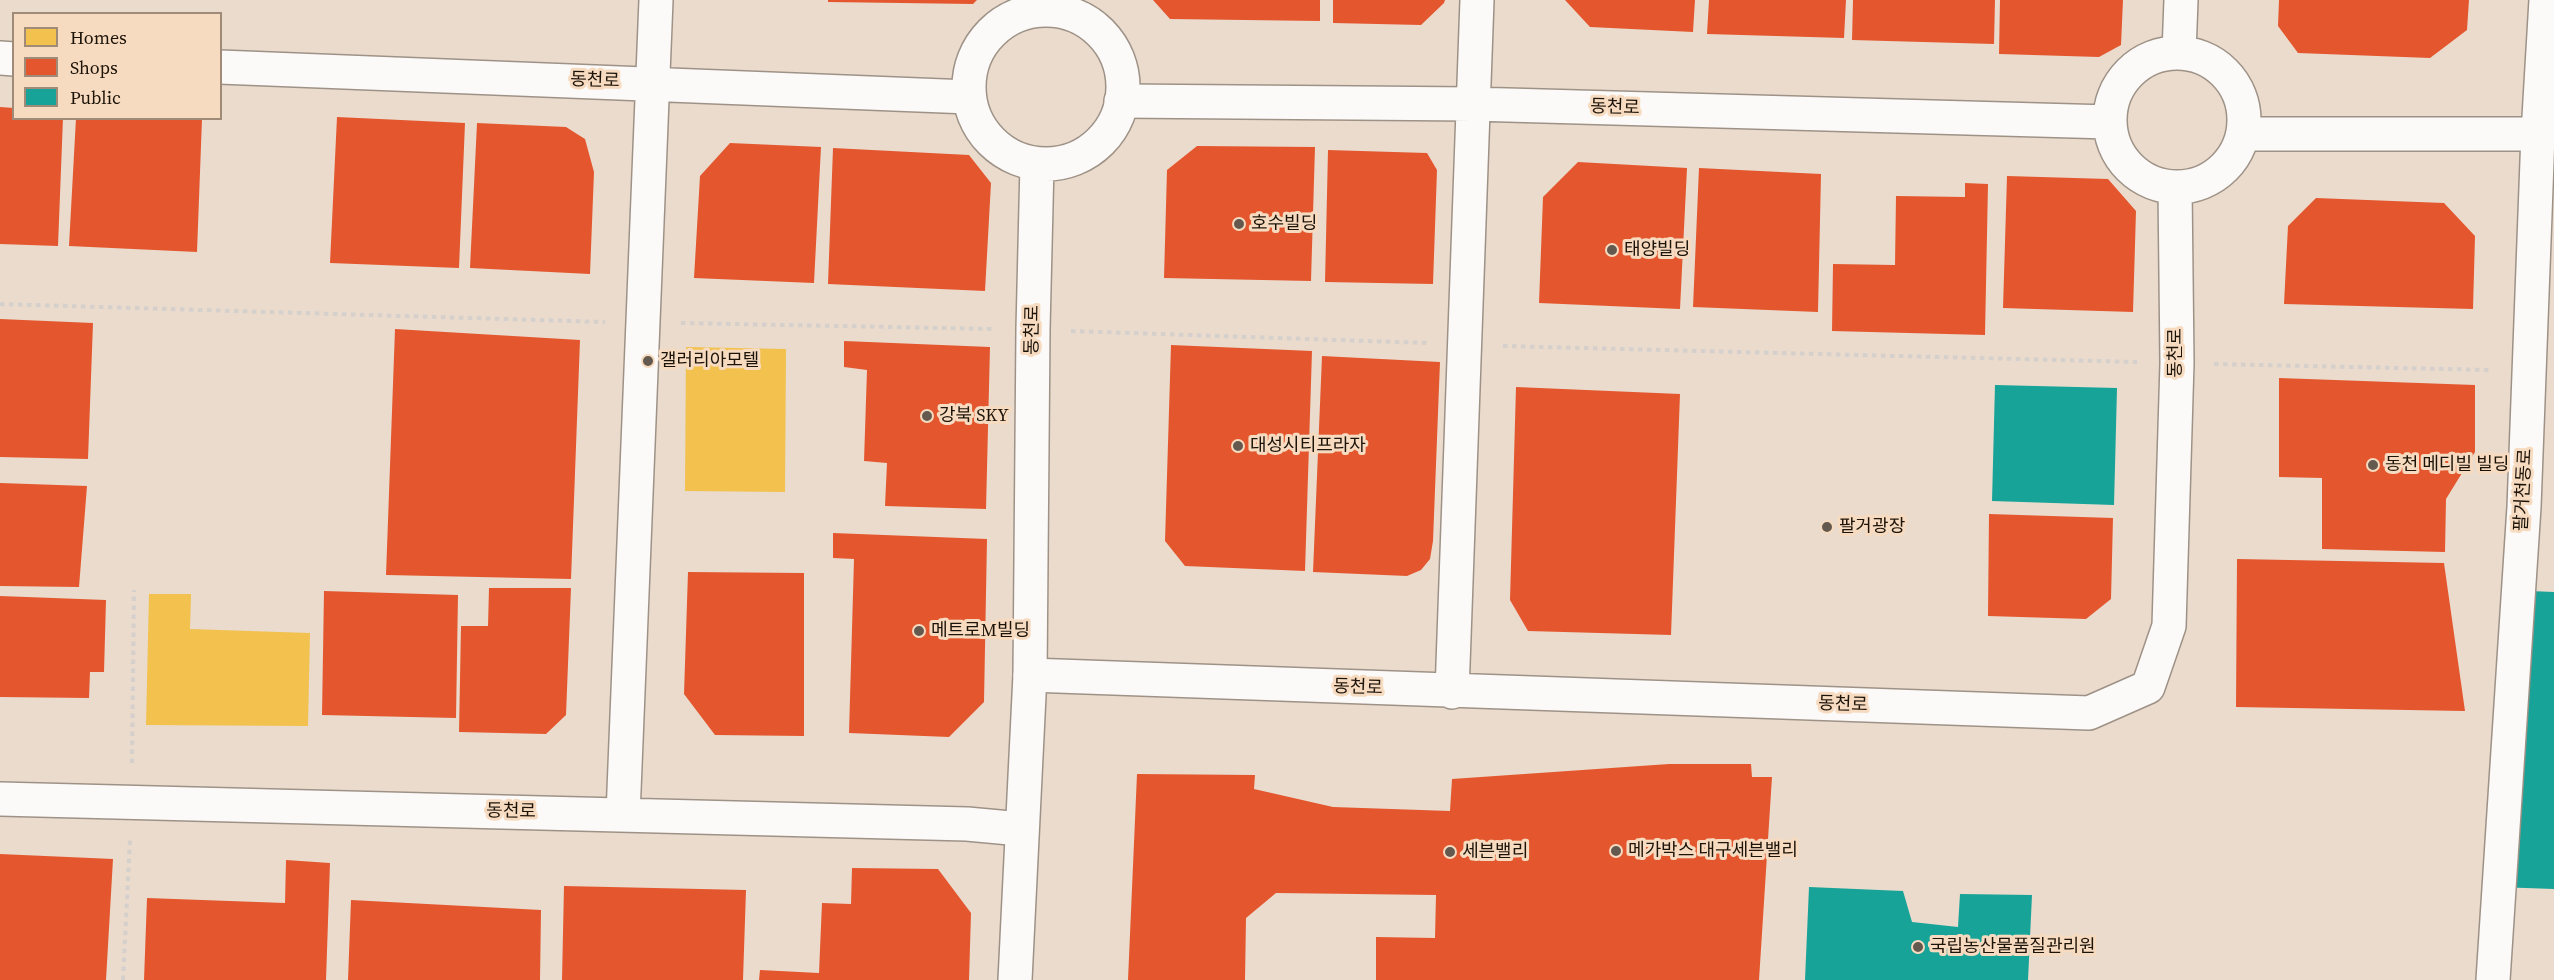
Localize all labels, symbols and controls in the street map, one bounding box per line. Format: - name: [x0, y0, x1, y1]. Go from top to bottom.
- legend: [12, 12, 222, 120]
- text: Homes: [70, 25, 127, 50]
- text: Shops: [70, 55, 118, 80]
- street label: 동천로: [570, 69, 620, 93]
- text: Public: [70, 85, 121, 110]
- street label: 동천로: [1590, 96, 1640, 120]
- place label: 호수빌딩: [1251, 213, 1317, 235]
- marker: 호수빌딩: [1232, 217, 1246, 231]
- place label: 태양빌딩: [1624, 239, 1690, 261]
- marker: 태양빌딩: [1605, 243, 1619, 257]
- street label: 동천로: [1022, 305, 1044, 355]
- street label: 동천로: [2165, 328, 2187, 378]
- place label: 갤러리아모텔: [660, 350, 759, 372]
- marker: 갤러리아모텔: [641, 354, 655, 368]
- place label: 강북 SKY: [939, 405, 1009, 427]
- marker: 강북 SKY: [920, 409, 934, 423]
- place label: 대성시티프라자: [1250, 435, 1366, 457]
- marker: 대성시티프라자: [1231, 439, 1245, 453]
- street label: 팔거천동로: [2511, 448, 2537, 532]
- place label: 동천 메디빌 빌딩: [2385, 454, 2509, 476]
- marker: 동천 메디빌 빌딩: [2366, 458, 2380, 472]
- place label: 팔거광장: [1839, 516, 1905, 538]
- marker: 팔거광장: [1820, 520, 1834, 534]
- place label: 메트로M빌딩: [931, 620, 1030, 642]
- marker: 메트로M빌딩: [912, 624, 926, 638]
- street label: 동천로: [1333, 676, 1383, 700]
- street label: 동천로: [1818, 693, 1868, 717]
- street label: 동천로: [486, 801, 536, 823]
- place label: 메가박스 대구세븐밸리: [1628, 840, 1798, 862]
- place label: 세븐밸리: [1462, 841, 1528, 863]
- marker: 메가박스 대구세븐밸리: [1609, 844, 1623, 858]
- marker: 세븐밸리: [1443, 845, 1457, 859]
- place label: 국립농산물품질관리원: [1930, 936, 2096, 958]
- marker: 국립농산물품질관리원: [1911, 940, 1925, 954]

